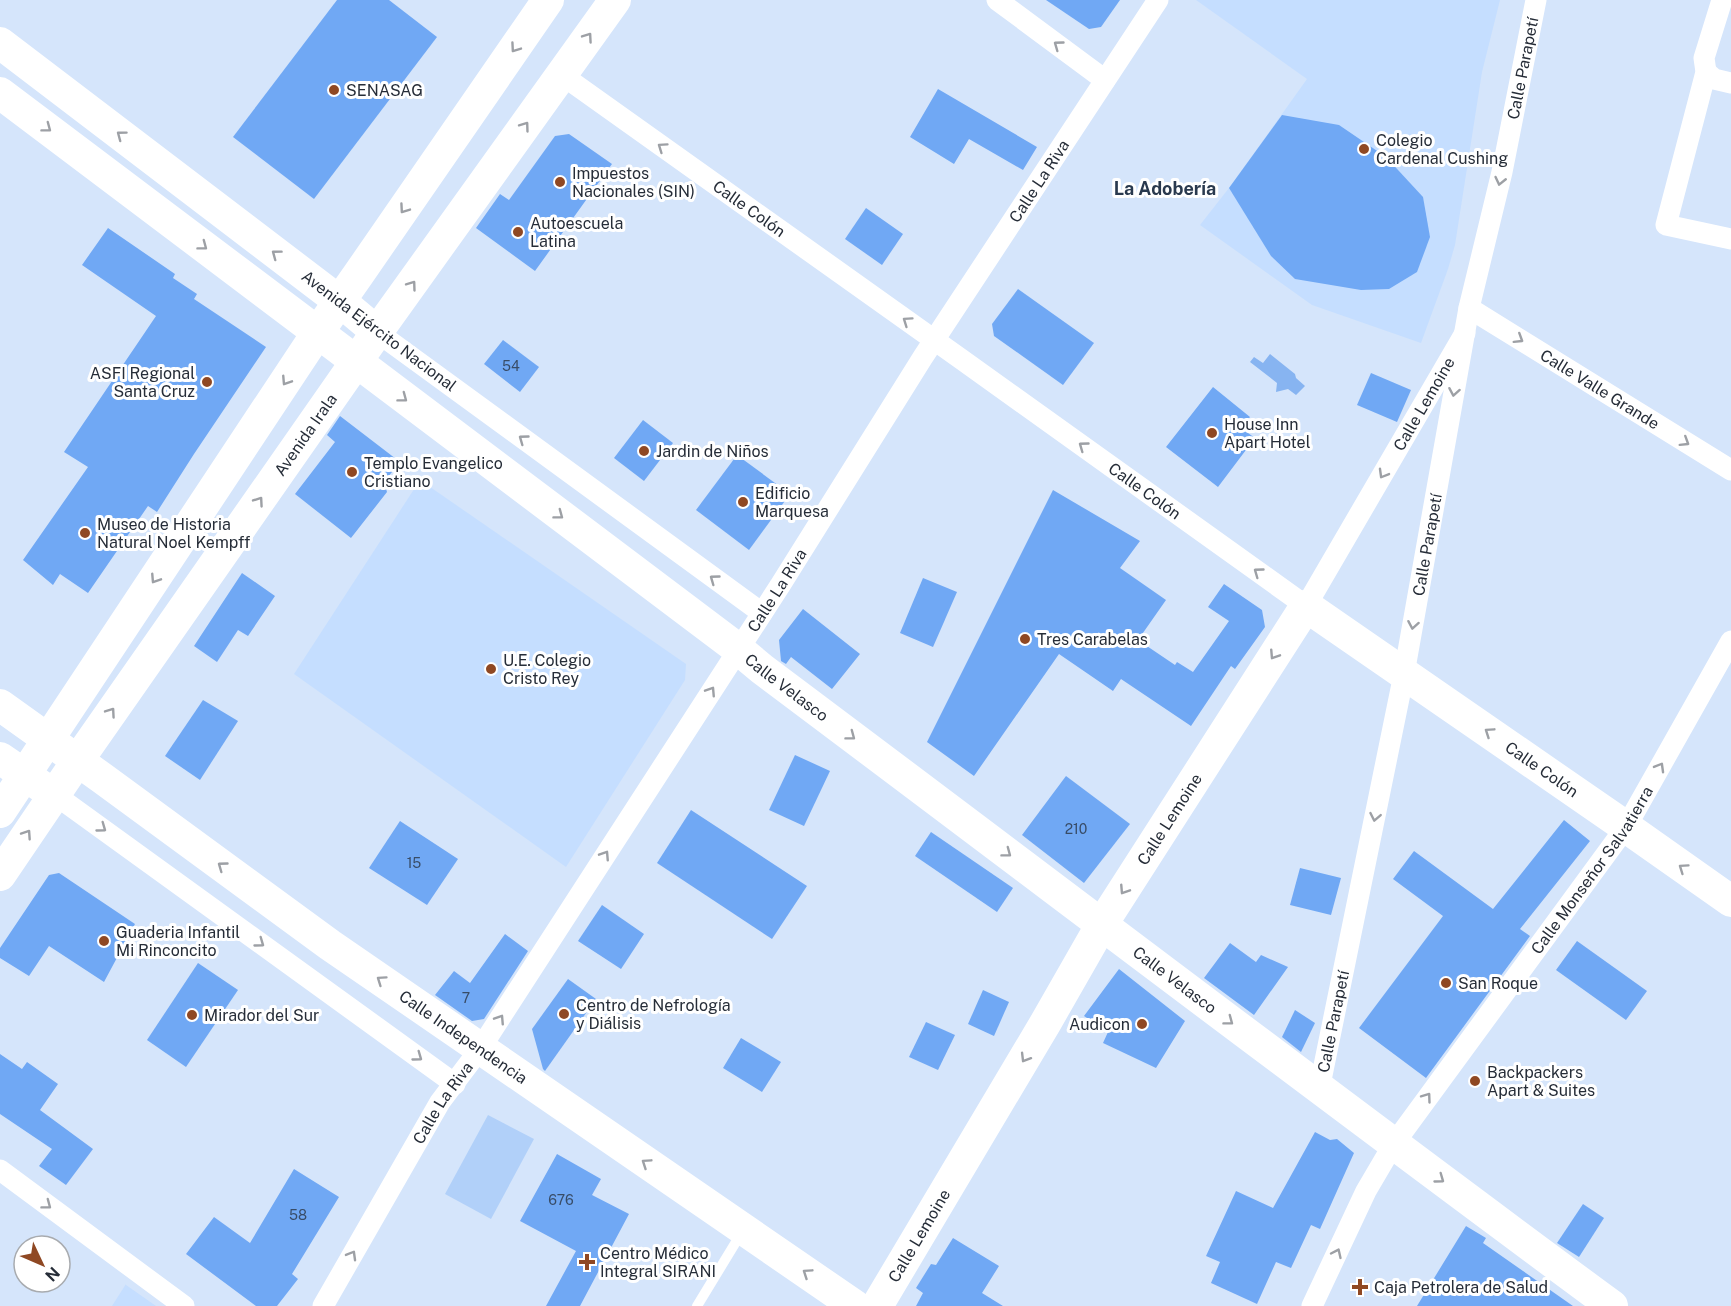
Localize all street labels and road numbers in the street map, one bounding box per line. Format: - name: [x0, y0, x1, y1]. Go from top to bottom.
- street label: Calle Parapetí: [1503, 14, 1542, 121]
- street label: Calle La Riva: [1005, 136, 1073, 226]
- street label: Calle Colón: [709, 176, 789, 241]
- street label: Avenida Ejército Nacional: [298, 267, 460, 396]
- street label: Calle Valle Grande: [1537, 345, 1663, 433]
- street label: Calle Lemoine: [1389, 354, 1458, 454]
- street label: Avenida Irala: [270, 390, 341, 479]
- street label: Calle Colón: [1105, 458, 1185, 523]
- street label: Calle Parapetí: [1409, 491, 1446, 597]
- street label: Calle La Riva: [743, 545, 810, 635]
- street label: Calle Velasco: [741, 649, 832, 725]
- street label: Calle Colón: [1502, 737, 1582, 801]
- street label: Calle Lemoine: [1133, 770, 1206, 868]
- street label: Calle Monseñor Salvatierra: [1527, 783, 1657, 958]
- street label: Calle Velasco: [1129, 942, 1221, 1017]
- street label: Calle Parapetí: [1313, 968, 1353, 1074]
- street label: Calle Independencia: [396, 986, 531, 1087]
- street label: Calle La Riva: [409, 1058, 477, 1147]
- street label: Calle Lemoine: [884, 1186, 954, 1286]

